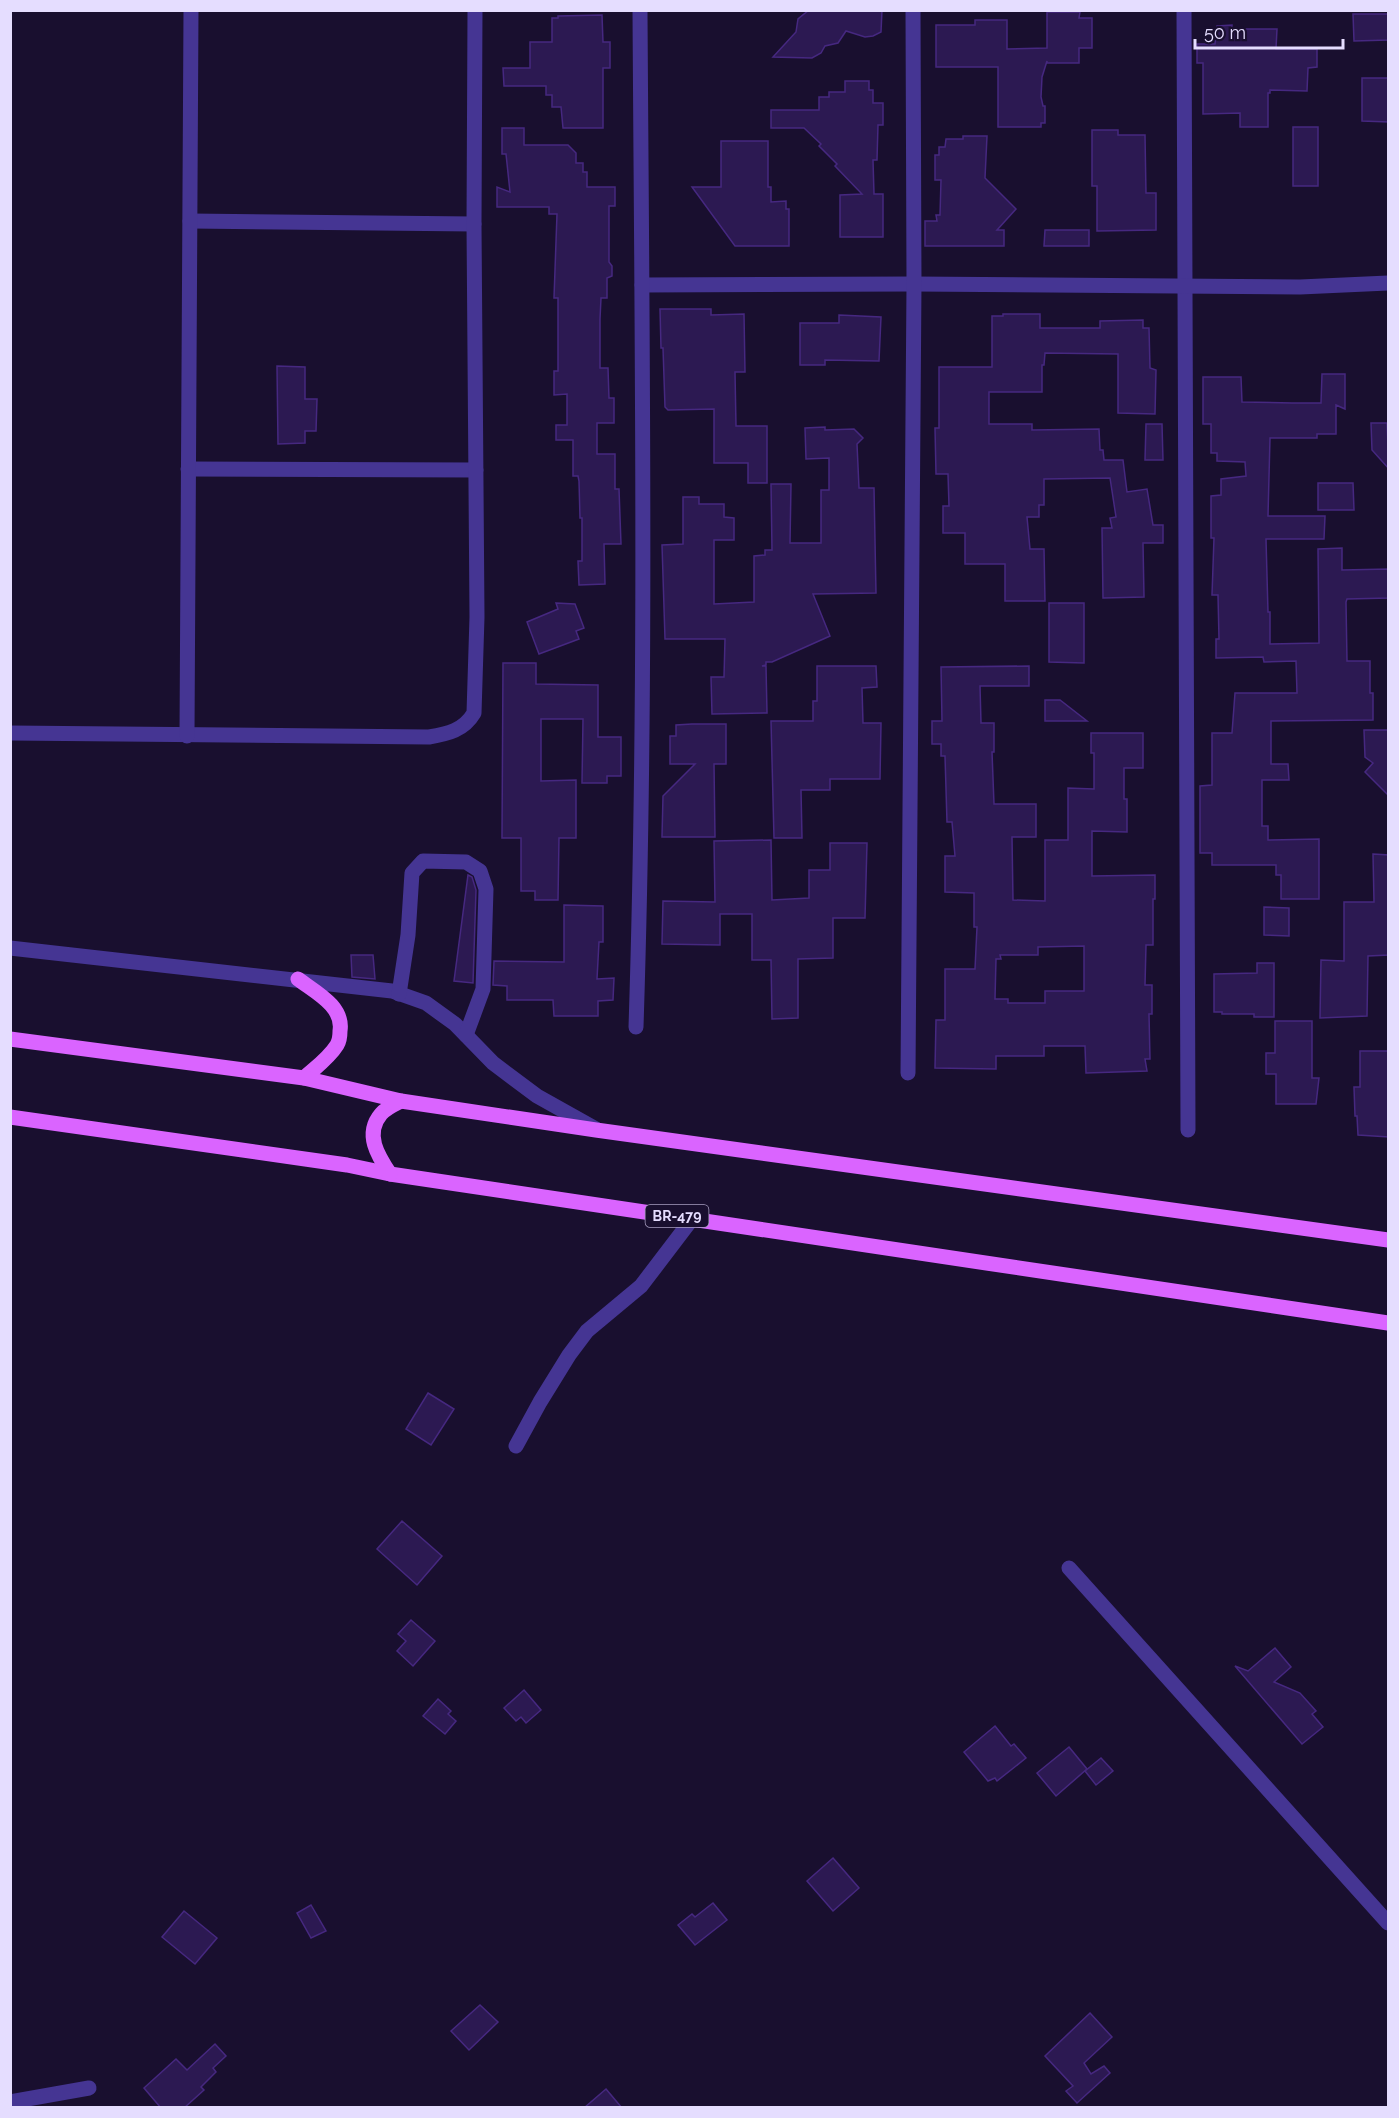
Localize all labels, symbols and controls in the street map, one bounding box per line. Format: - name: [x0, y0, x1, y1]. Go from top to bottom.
- scale bar: [1195, 12, 1344, 50]
- text: 50 m: [1204, 22, 1246, 43]
- road number: BR-479: [646, 1205, 708, 1227]

